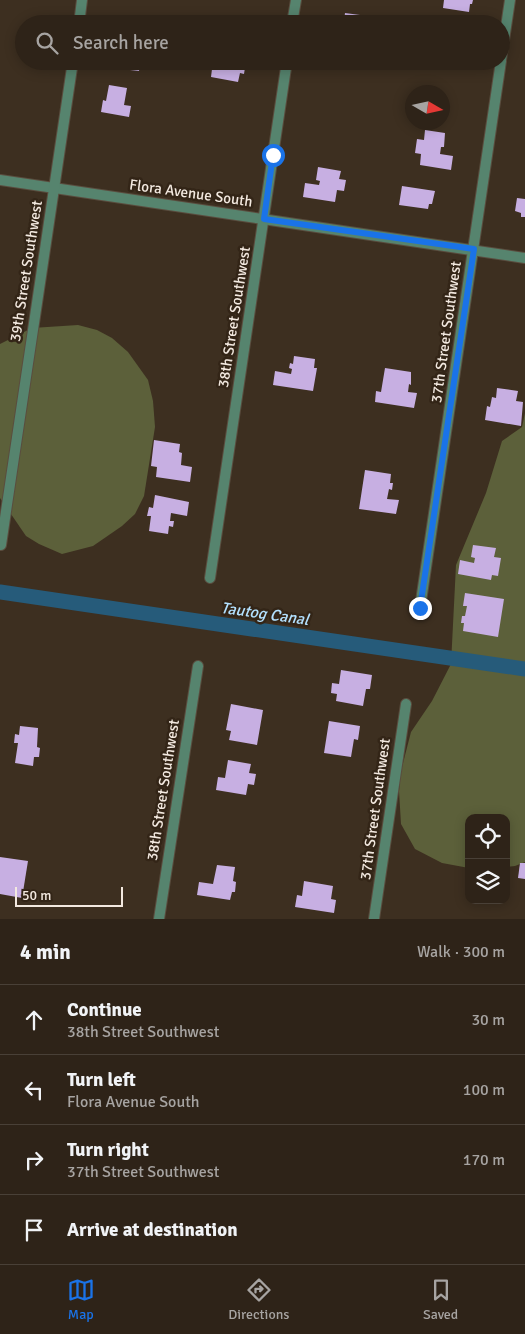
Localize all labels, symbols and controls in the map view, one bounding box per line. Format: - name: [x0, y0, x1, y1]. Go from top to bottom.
- search box: [15, 15, 510, 70]
- icon: search: [33, 29, 61, 57]
- text: Search here: [73, 31, 169, 55]
- north arrow: [405, 85, 450, 130]
- route start: [262, 144, 285, 167]
- street label: Flora Avenue South: [128, 175, 254, 211]
- street label: 39th Street Southwest: [6, 199, 46, 343]
- street label: 38th Street Southwest: [214, 245, 254, 389]
- street label: 37th Street Southwest: [427, 260, 465, 404]
- route end: [409, 597, 432, 620]
- water label: Tautog Canal: [220, 598, 311, 630]
- street label: 38th Street Southwest: [143, 718, 183, 862]
- street label: 37th Street Southwest: [356, 737, 394, 881]
- map controls: [465, 814, 510, 904]
- button: locate: [465, 814, 510, 859]
- button: layers: [465, 859, 510, 904]
- scale bar: [15, 884, 122, 907]
- text: 50 m: [22, 887, 51, 904]
- text: 4 min: [20, 939, 71, 965]
- text: Walk · 300 m: [417, 942, 505, 962]
- text: Continue: [67, 998, 142, 1022]
- icon: ahead: [20, 1006, 48, 1034]
- text: 30 m: [471, 1010, 505, 1030]
- text: 38th Street Southwest: [67, 1022, 219, 1042]
- text: Turn left: [67, 1068, 136, 1092]
- icon: left: [20, 1076, 48, 1104]
- text: 100 m: [463, 1080, 505, 1100]
- text: Flora Avenue South: [67, 1092, 199, 1112]
- text: Turn right: [67, 1138, 149, 1162]
- icon: right: [20, 1146, 48, 1174]
- text: 170 m: [463, 1150, 505, 1170]
- text: 37th Street Southwest: [67, 1162, 219, 1182]
- icon: arrive: [20, 1216, 48, 1244]
- text: Arrive at destination: [67, 1218, 238, 1242]
- tab: Map: [67, 1276, 95, 1323]
- tab: Directions: [228, 1276, 289, 1323]
- tab: Saved: [423, 1276, 458, 1323]

